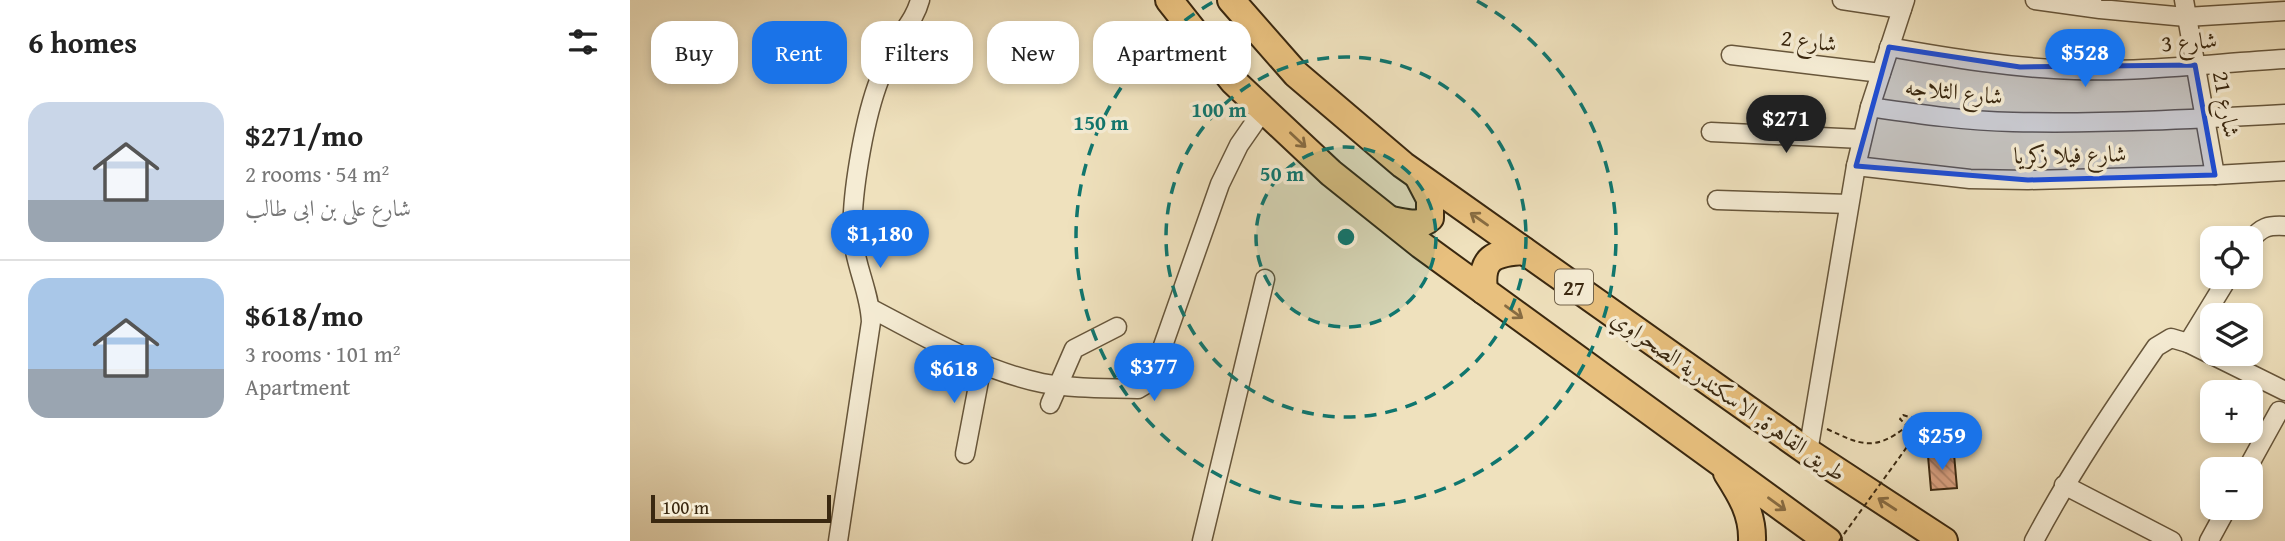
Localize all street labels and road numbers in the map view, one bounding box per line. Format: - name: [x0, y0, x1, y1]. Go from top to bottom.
- street label: شارع 2: [1779, 20, 1839, 64]
- street label: شارع 3: [2160, 23, 2218, 63]
- street label: شارع 21: [2201, 68, 2249, 141]
- street label: شارع الثلاجه: [1903, 69, 2005, 117]
- street label: شارع فيلا زكريا: [2013, 137, 2127, 175]
- road number: 27: [1555, 270, 1593, 304]
- street label: طريق القاهرة, الاسكندرية الصحراوي: [1603, 301, 1853, 491]

